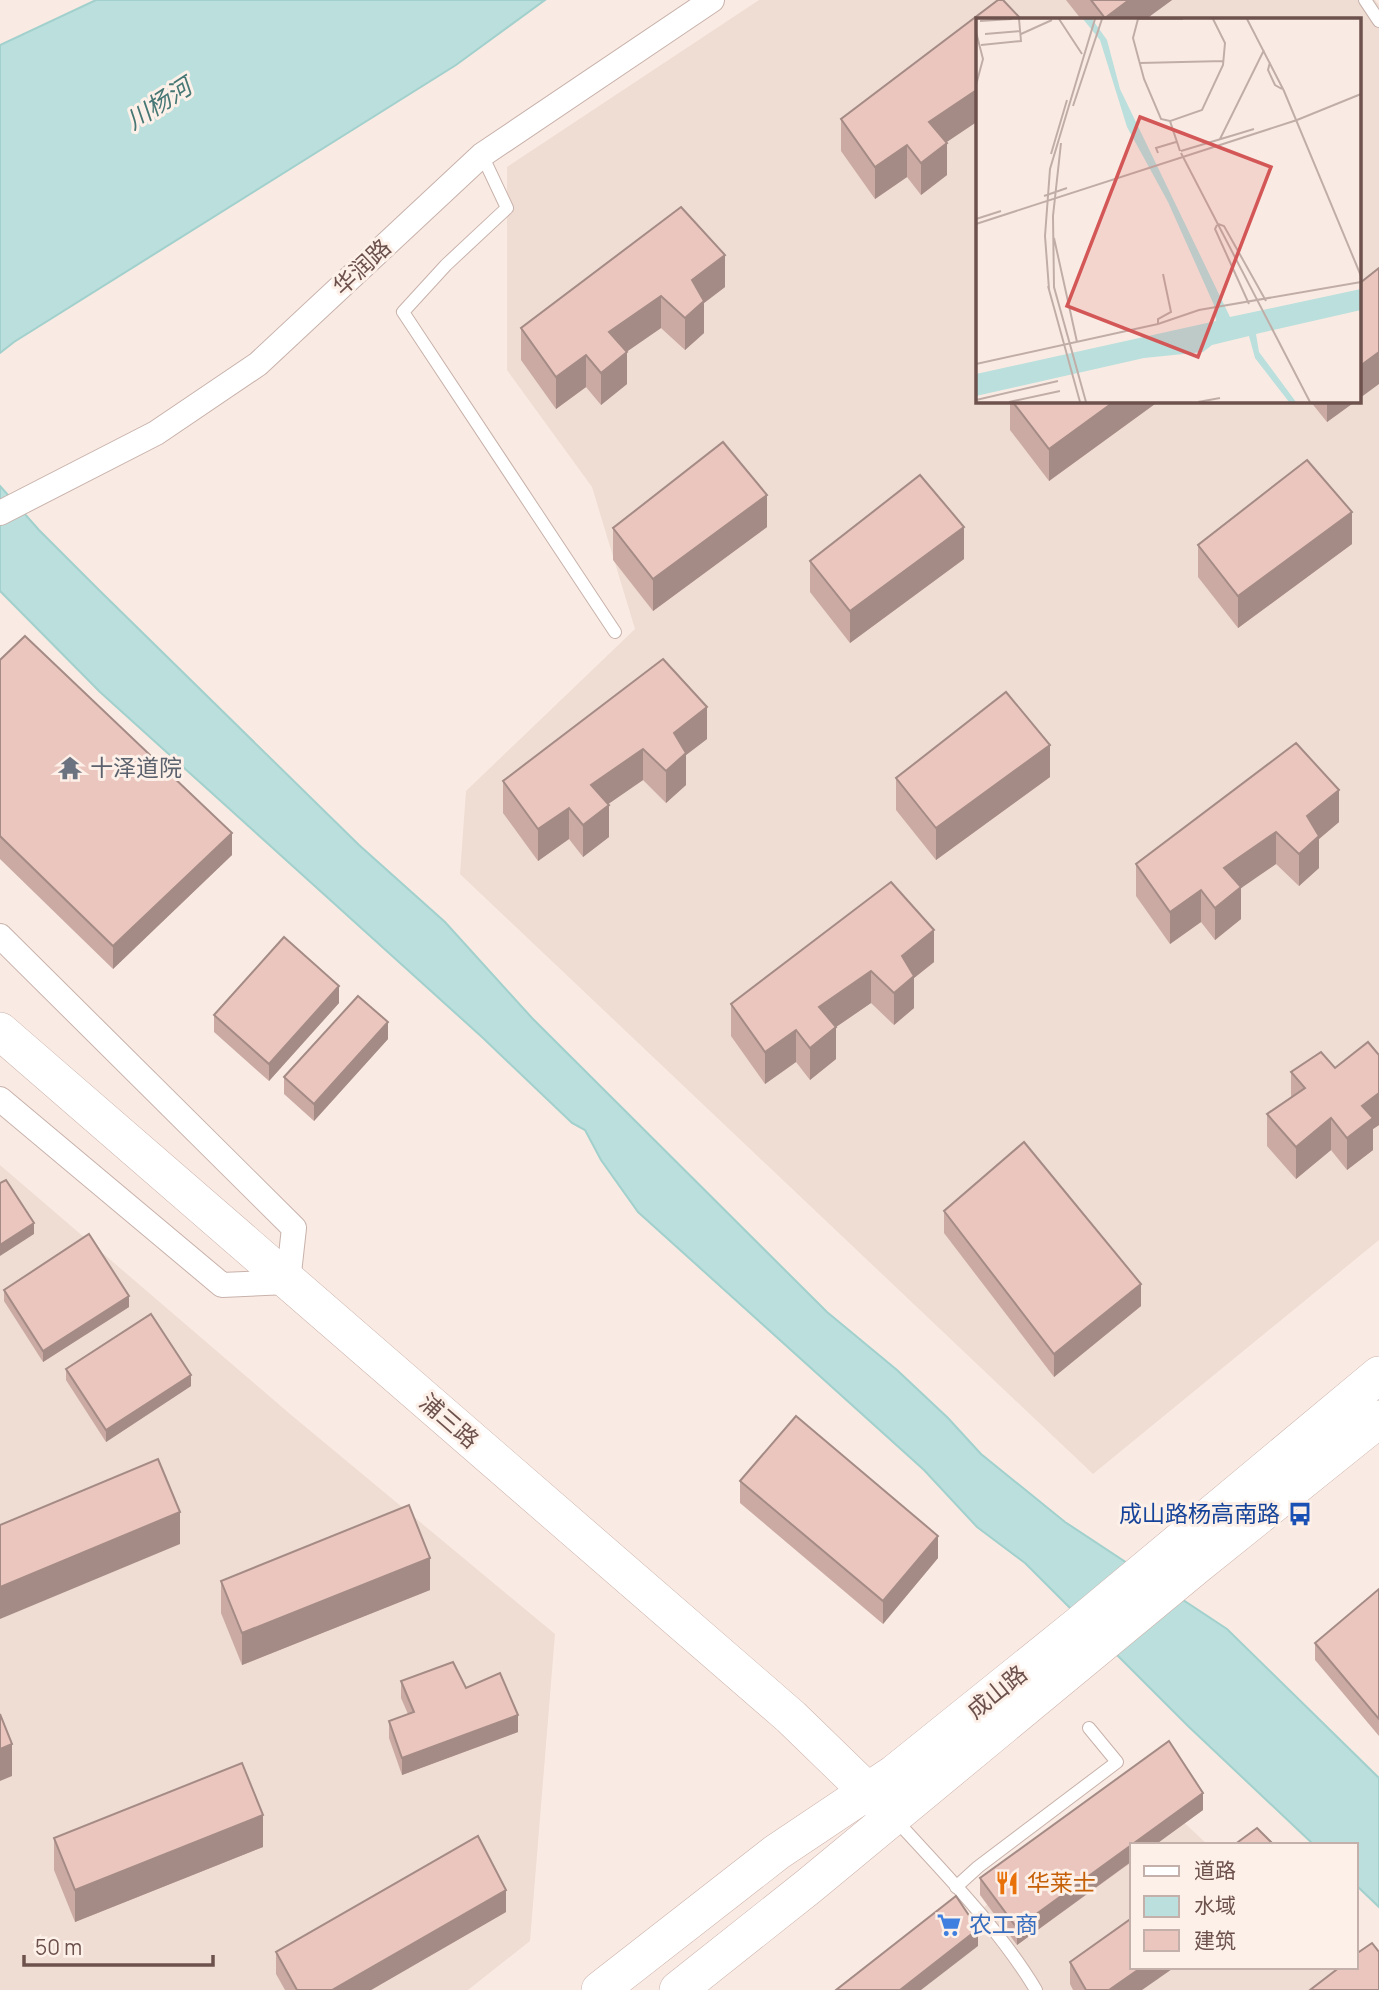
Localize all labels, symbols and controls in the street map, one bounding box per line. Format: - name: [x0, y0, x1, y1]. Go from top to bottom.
- inset map: [976, 18, 1362, 402]
- water label: 川杨河: [119, 67, 201, 136]
- street label: 华润路: [325, 231, 397, 301]
- place label: 十泽道院: [90, 751, 182, 783]
- temple icon: 十泽道院: [56, 754, 84, 782]
- street label: 浦三路: [413, 1386, 486, 1455]
- place label: 成山路杨高南路: [1119, 1497, 1280, 1529]
- bus stop icon: 成山路杨高南路: [1286, 1500, 1314, 1528]
- street label: 成山路: [959, 1657, 1033, 1725]
- legend: [1130, 1843, 1358, 1969]
- text: 道路: [1194, 1856, 1236, 1884]
- place label: 华莱士: [1027, 1866, 1096, 1898]
- restaurant icon: 华莱士: [993, 1869, 1021, 1897]
- text: 水域: [1194, 1891, 1236, 1919]
- place label: 农工商: [969, 1908, 1038, 1940]
- supermarket icon: 农工商: [935, 1911, 963, 1939]
- scale bar: [24, 1924, 214, 1968]
- text: 建筑: [1194, 1926, 1236, 1954]
- text: 50 m: [35, 1933, 82, 1961]

